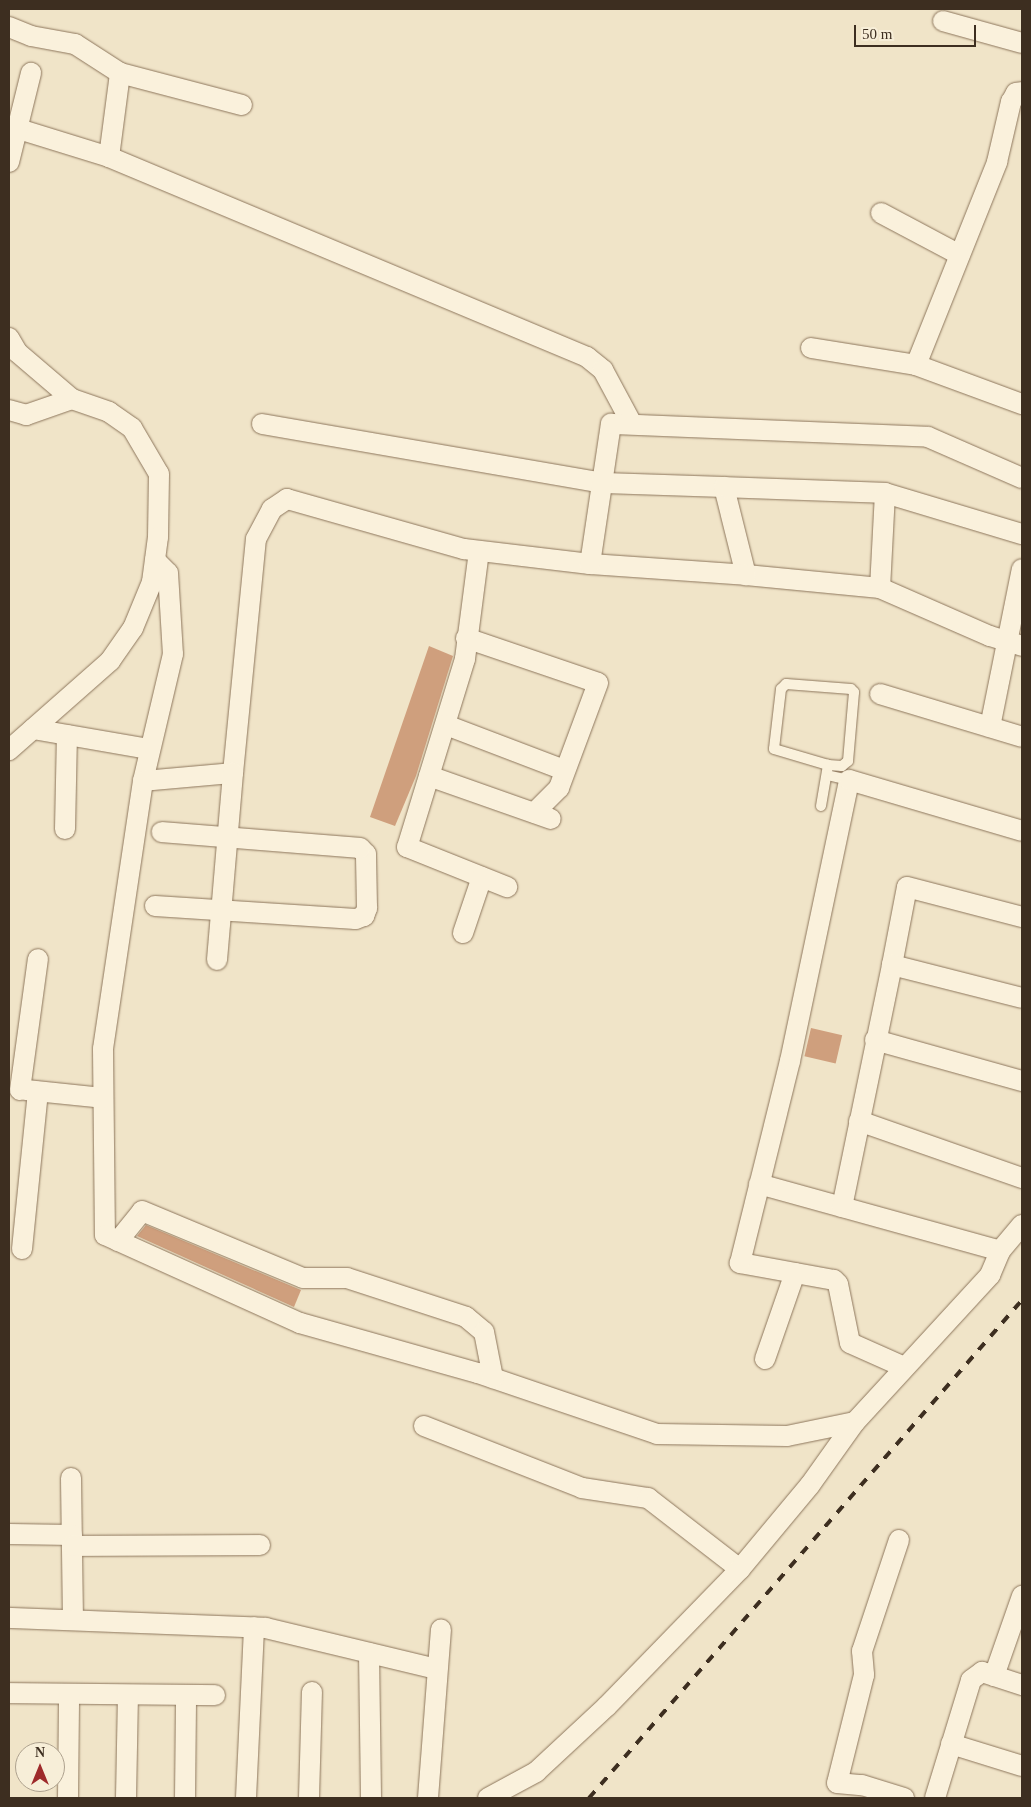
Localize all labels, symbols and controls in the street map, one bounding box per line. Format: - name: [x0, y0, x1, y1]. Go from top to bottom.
- scale bar: [856, 15, 978, 47]
- text: 50 m: [862, 26, 892, 42]
- north arrow: [15, 1742, 65, 1792]
- text: N: [35, 1745, 45, 1760]

